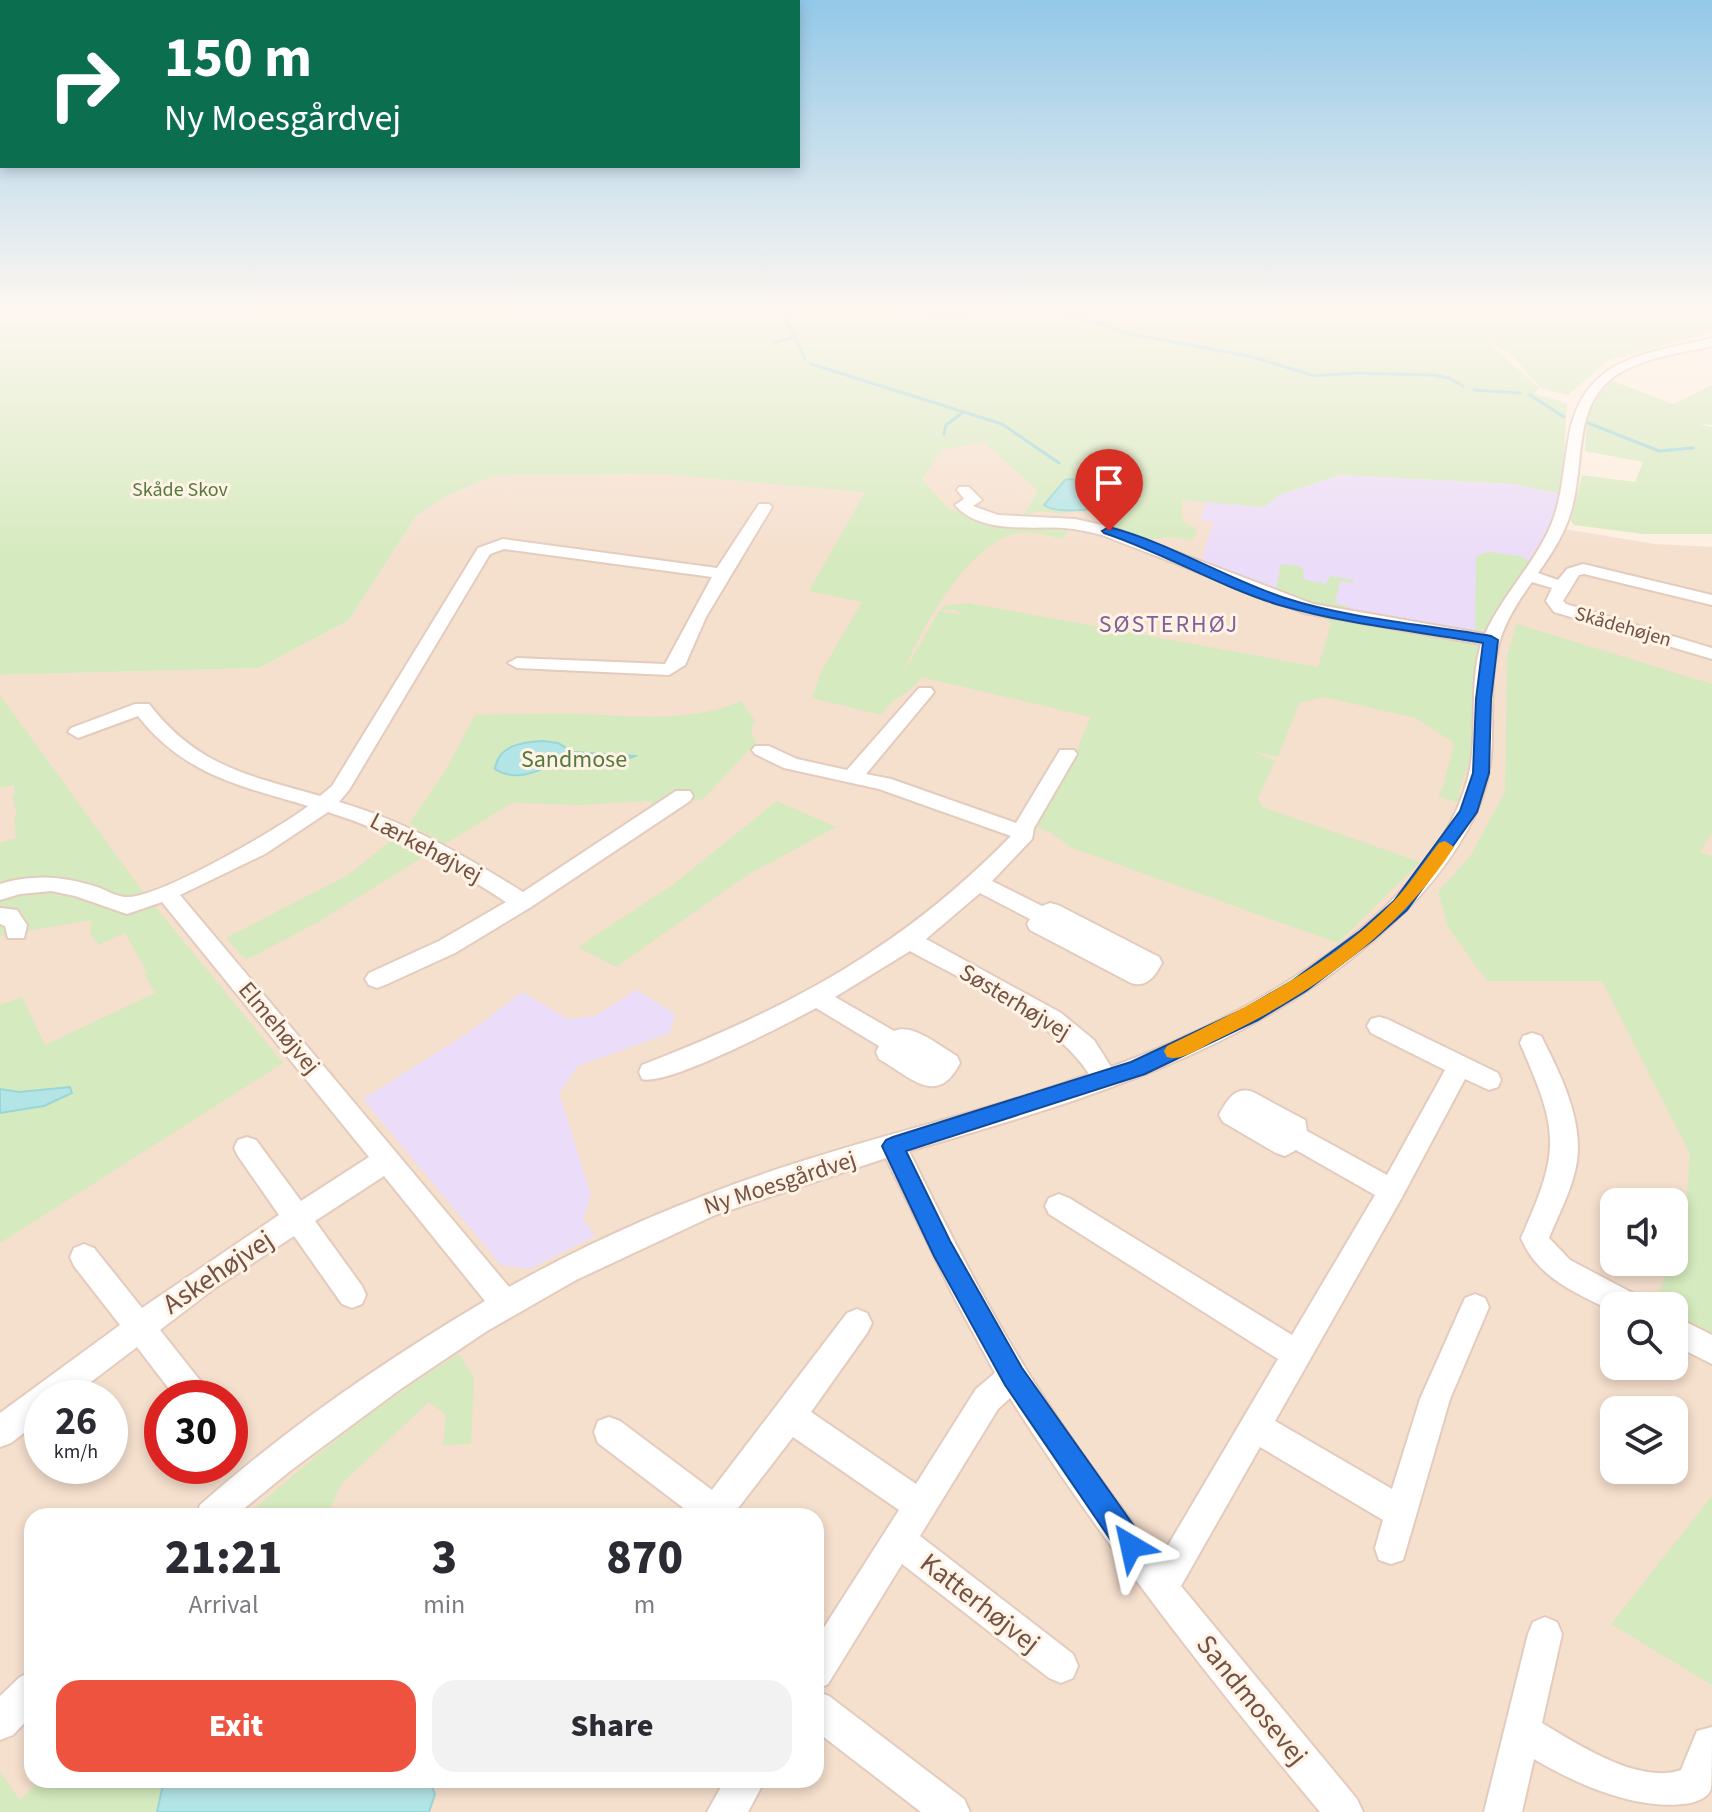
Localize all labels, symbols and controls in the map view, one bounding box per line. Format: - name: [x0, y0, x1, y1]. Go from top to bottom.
- text: 150 m: [164, 19, 312, 98]
- icon: right: [32, 32, 136, 136]
- text: Ny Moesgårdvej: [164, 93, 401, 144]
- pin: [1075, 449, 1143, 531]
- icon: arrive: [1087, 461, 1131, 505]
- park label: Skåde Skov: [132, 476, 229, 504]
- street label: Skådehøjen: [1572, 600, 1674, 654]
- district label: SØSTERHØJ: [1099, 607, 1239, 642]
- park label: Sandmose: [521, 742, 627, 777]
- street label: Lærkehøjvej: [363, 804, 489, 892]
- street label: Søsterhøjvej: [953, 955, 1077, 1049]
- street label: Elmehøjvej: [230, 974, 328, 1082]
- street label: Ny Moesgårdvej: [699, 1142, 861, 1224]
- map controls: [1600, 1188, 1688, 1484]
- button: sound: [1600, 1188, 1688, 1276]
- street label: Askehøjvej: [155, 1220, 281, 1324]
- button: search: [1600, 1292, 1688, 1380]
- speed limit sign: 30: [144, 1380, 248, 1484]
- text: 26: [55, 1393, 97, 1450]
- button: layers: [1600, 1396, 1688, 1484]
- text: km/h: [54, 1438, 98, 1466]
- position arrow: [1089, 1504, 1173, 1588]
- text: 21:21: [165, 1524, 282, 1592]
- text: 3: [431, 1524, 457, 1592]
- text: 870: [606, 1524, 683, 1592]
- street label: Katterhøjvej: [911, 1543, 1049, 1663]
- text: Arrival: [189, 1586, 259, 1623]
- text: min: [423, 1586, 465, 1623]
- text: m: [634, 1586, 655, 1623]
- street label: Sandmosevej: [1187, 1626, 1317, 1774]
- button: Exit: [56, 1680, 416, 1772]
- button: Share: [432, 1680, 792, 1772]

